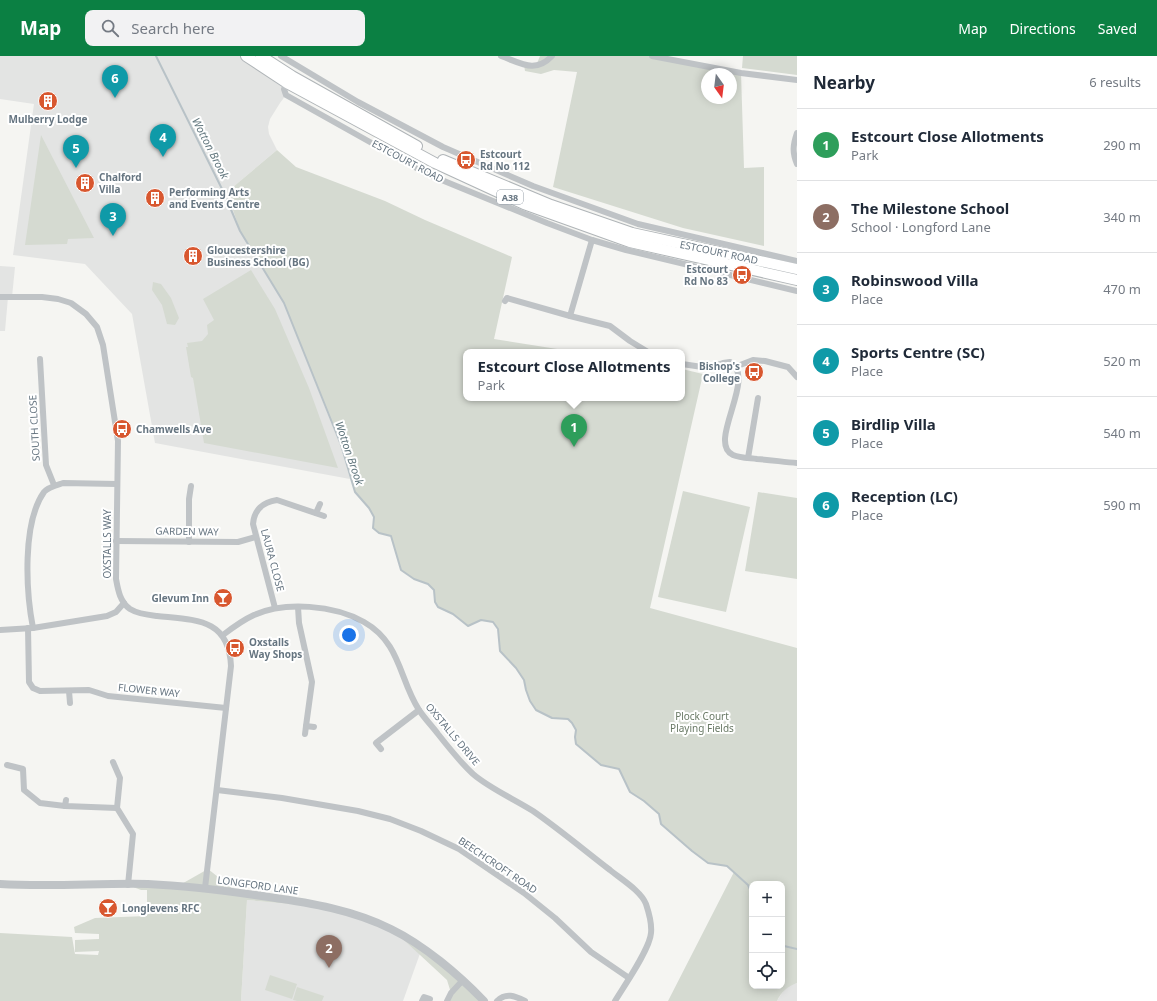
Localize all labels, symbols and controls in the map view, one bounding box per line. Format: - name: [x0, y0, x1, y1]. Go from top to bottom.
- search box: [85, 10, 365, 46]
- text: Map: [20, 15, 61, 41]
- icon: search: [99, 17, 121, 39]
- text: Search here: [131, 18, 215, 38]
- text: Map: [958, 19, 987, 38]
- text: Directions: [1009, 19, 1076, 38]
- text: Saved: [1098, 19, 1137, 38]
- pin: 6: [102, 65, 128, 98]
- north arrow: [701, 68, 737, 104]
- text: Nearby: [813, 71, 875, 94]
- text: 6 results: [1089, 73, 1141, 91]
- building icon: Mulberry Lodge: [37, 90, 59, 112]
- place label: Mulberry Lodge: [9, 112, 87, 126]
- water label: Wotton Brook: [189, 115, 233, 182]
- pin: 4: [150, 124, 176, 157]
- text: Estcourt Close Allotments: [851, 126, 1044, 146]
- pin: 5: [63, 135, 89, 168]
- street label: ESTCOURT ROAD: [370, 136, 446, 186]
- text: 1: [822, 136, 830, 154]
- text: 290 m: [1103, 136, 1141, 154]
- text: Park: [851, 146, 878, 164]
- place label: Estcourt Rd No 112: [480, 147, 530, 173]
- bus stop icon: Estcourt Rd No 112: [455, 149, 477, 171]
- place label: Chalford Villa: [99, 170, 142, 196]
- building icon: Chalford Villa: [74, 172, 96, 194]
- place label: Performing Arts and Events Centre: [169, 185, 260, 211]
- building icon: Performing Arts and Events Centre: [144, 187, 166, 209]
- road number: A38: [497, 190, 523, 204]
- text: The Milestone School: [851, 198, 1009, 218]
- pin: 3: [100, 203, 126, 236]
- text: 2: [822, 208, 830, 226]
- text: 340 m: [1103, 208, 1141, 226]
- text: School · Longford Lane: [851, 218, 991, 236]
- street label: ESTCOURT ROAD: [679, 237, 759, 267]
- place label: Gloucestershire Business School (BG): [207, 243, 309, 269]
- building icon: Gloucestershire Business School (BG): [182, 245, 204, 267]
- place label: Estcourt Rd No 83: [684, 262, 729, 288]
- bus stop icon: Estcourt Rd No 83: [731, 264, 753, 286]
- text: Robinswood Villa: [851, 270, 979, 290]
- text: 3: [822, 280, 830, 298]
- text: 470 m: [1103, 280, 1141, 298]
- text: Place: [851, 290, 883, 308]
- text: Sports Centre (SC): [851, 342, 985, 362]
- popup: [463, 349, 685, 401]
- text: 4: [822, 352, 830, 370]
- text: 520 m: [1103, 352, 1141, 370]
- text: Estcourt Close Allotments: [478, 356, 670, 376]
- place label: Bishop's College: [699, 359, 740, 385]
- bus stop icon: Bishop's College: [743, 361, 765, 383]
- text: Place: [851, 362, 883, 380]
- text: Park: [478, 376, 505, 394]
- street label: SOUTH CLOSE: [25, 394, 43, 462]
- pin: 1: [561, 414, 587, 447]
- text: Birdlip Villa: [851, 414, 936, 434]
- bus stop icon: Chamwells Ave: [111, 418, 133, 440]
- water label: Wotton Brook: [332, 419, 368, 487]
- place label: Chamwells Ave: [136, 422, 211, 436]
- text: 5: [822, 424, 830, 442]
- text: 540 m: [1103, 424, 1141, 442]
- text: Place: [851, 434, 883, 452]
- text: Reception (LC): [851, 486, 958, 506]
- text: 6: [822, 496, 830, 514]
- text: 590 m: [1103, 496, 1141, 514]
- text: Place: [851, 506, 883, 524]
- street label: OXSTALLS WAY: [100, 509, 114, 579]
- street label: GARDEN WAY: [155, 523, 219, 539]
- street label: LAURA CLOSE: [258, 527, 288, 593]
- bar icon: Glevum Inn: [212, 587, 234, 609]
- place label: Glevum Inn: [152, 591, 209, 605]
- your location: [339, 625, 359, 645]
- place label: Oxstalls Way Shops: [249, 635, 302, 661]
- bus stop icon: Oxstalls Way Shops: [224, 637, 246, 659]
- street label: FLOWER WAY: [117, 680, 181, 700]
- street label: OXSTALLS DRIVE: [423, 700, 483, 768]
- park label: Plock Court Playing Fields: [670, 709, 734, 735]
- street label: BEECHCROFT ROAD: [456, 833, 540, 897]
- street label: LONGFORD LANE: [217, 872, 299, 898]
- map controls: [749, 881, 785, 989]
- button: +: [749, 881, 785, 917]
- bar icon: Longlevens RFC: [97, 897, 119, 919]
- place label: Longlevens RFC: [122, 901, 200, 915]
- button: −: [749, 917, 785, 953]
- pin: 2: [316, 935, 342, 968]
- button: locate: [749, 953, 785, 989]

